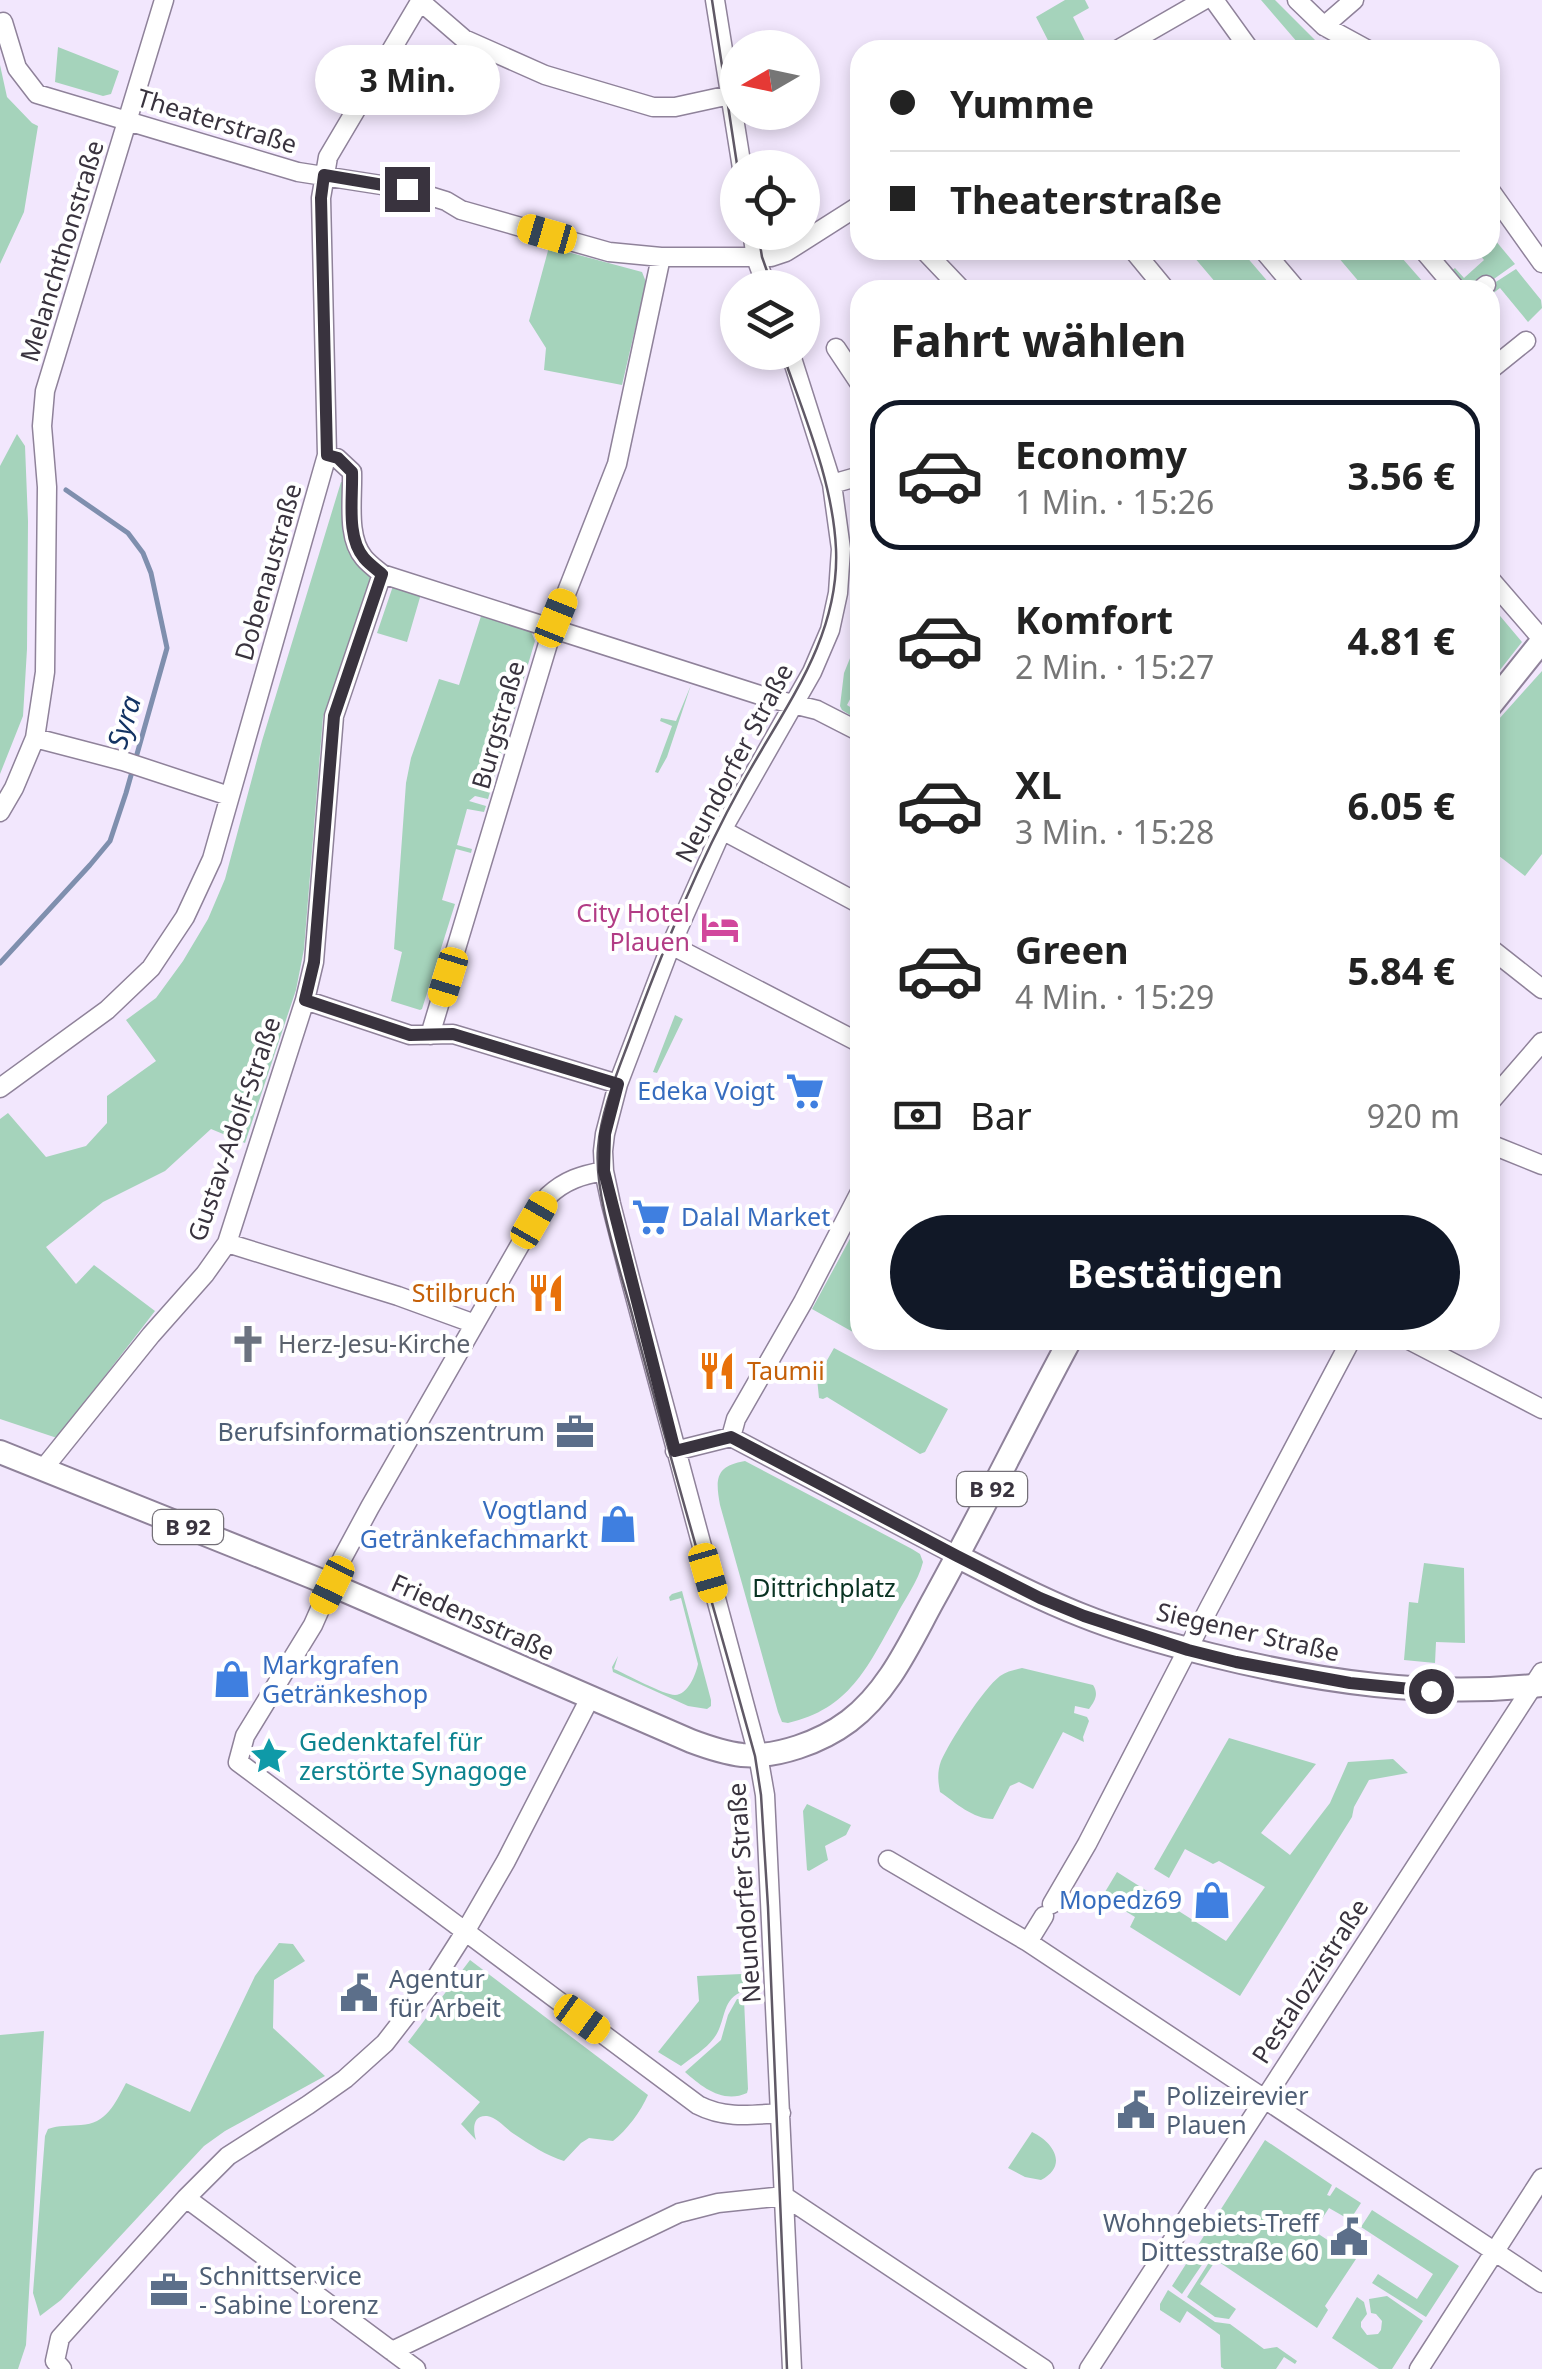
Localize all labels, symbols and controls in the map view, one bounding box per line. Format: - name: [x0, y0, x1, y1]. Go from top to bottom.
- north arrow: [720, 30, 820, 130]
- map controls: [720, 30, 820, 370]
- callout: 3 Min.: [314, 44, 500, 114]
- text: 3 Min.: [359, 58, 456, 101]
- text: Yumme: [950, 77, 1094, 129]
- street label: Theaterstraße: [133, 80, 301, 161]
- street label: Melanchthonstraße: [11, 136, 111, 366]
- button: locate: [720, 150, 820, 250]
- route end: [385, 167, 430, 212]
- text: Theaterstraße: [950, 173, 1222, 225]
- car: [514, 211, 580, 257]
- button: layers: [720, 270, 820, 370]
- text: Fahrt wählen: [890, 309, 1187, 370]
- text: Economy: [1015, 428, 1187, 480]
- icon: car: [895, 430, 985, 520]
- text: 3.56 €: [1347, 449, 1455, 501]
- street label: Dobenaustraße: [226, 479, 309, 664]
- text: 1 Min. · 15:26: [1015, 480, 1214, 523]
- car: [531, 585, 581, 651]
- text: Komfort: [1015, 593, 1173, 645]
- icon: car: [895, 595, 985, 685]
- text: 4.81 €: [1347, 614, 1455, 666]
- text: 2 Min. · 15:27: [1015, 645, 1214, 688]
- street label: Burgstraße: [463, 657, 532, 793]
- street label: Neundorfer Straße: [666, 657, 800, 868]
- water label: Syra: [97, 690, 149, 753]
- text: XL: [1015, 758, 1062, 810]
- icon: car: [895, 760, 985, 850]
- text: 6.05 €: [1347, 779, 1455, 831]
- text: 3 Min. · 15:28: [1015, 810, 1214, 853]
- place label: City Hotel Plauen: [576, 895, 690, 958]
- hotel icon: City Hotel Plauen: [699, 906, 741, 948]
- text: Green: [1015, 923, 1129, 975]
- icon: car: [895, 925, 985, 1015]
- car: [425, 944, 471, 1010]
- text: 5.84 €: [1347, 944, 1455, 996]
- text: 4 Min. · 15:29: [1015, 975, 1214, 1018]
- street label: Gustav-Adolf-Straße: [179, 1012, 287, 1246]
- supermarket icon: Edeka Voigt: [784, 1070, 826, 1112]
- place label: Edeka Voigt: [637, 1073, 775, 1107]
- icon: cash: [890, 1088, 945, 1143]
- text: Bar: [970, 1089, 1032, 1141]
- text: 920 m: [1367, 1094, 1460, 1137]
- car: [506, 1187, 562, 1253]
- supermarket icon: Dalal Market: [630, 1196, 672, 1238]
- place label: Dalal Market: [681, 1199, 830, 1233]
- button: Bestätigen: [890, 1215, 1460, 1330]
- restaurant icon: Stilbruch: [525, 1272, 567, 1314]
- place label: Stilbruch: [412, 1275, 516, 1309]
- church icon: Herz-Jesu-Kirche: [227, 1323, 269, 1365]
- place label: Herz-Jesu-Kirche: [278, 1326, 470, 1360]
- restaurant icon: Taumii: [696, 1350, 738, 1392]
- place label: Taumii: [747, 1353, 825, 1387]
- office icon: Berufsinformationszentrum: [554, 1411, 596, 1453]
- place label: Berufsinformationszentrum: [217, 1414, 545, 1448]
- road number: B 92: [957, 1472, 1027, 1506]
- place label: Vogtland Getränkefachmarkt: [360, 1492, 588, 1555]
- shop icon: Vogtland Getränkefachmarkt: [597, 1503, 639, 1545]
- road number: B 92: [153, 1510, 223, 1544]
- car: [685, 1540, 731, 1606]
- car: [305, 1551, 359, 1619]
- street label: Friedensstraße: [386, 1565, 560, 1667]
- park label: Dittrichplatz: [752, 1570, 896, 1604]
- street label: Siegener Straße: [1153, 1593, 1343, 1669]
- place label: Markgrafen Getränkeshop: [262, 1647, 428, 1710]
- shop icon: Markgrafen Getränkeshop: [211, 1658, 253, 1700]
- route start: [1409, 1669, 1454, 1714]
- place label: Gedenktafel für zerstörte Synagoge: [299, 1724, 527, 1787]
- place icon: Gedenktafel für zerstörte Synagoge: [248, 1735, 290, 1777]
- street label: Neundorfer Straße: [718, 1782, 768, 2004]
- shop icon: Mopedz69: [1191, 1879, 1233, 1921]
- place label: Mopedz69: [1059, 1882, 1182, 1916]
- street label: Pestalozzistraße: [1243, 1891, 1375, 2069]
- place label: Agentur für Arbeit: [389, 1961, 501, 2024]
- public building icon: Agentur für Arbeit: [338, 1972, 380, 2014]
- car: [549, 1989, 615, 2049]
- place label: Polizeirevier Plauen: [1166, 2078, 1308, 2141]
- public building icon: Polizeirevier Plauen: [1115, 2089, 1157, 2131]
- place label: Wohngebiets-Treff Dittesstraße 60: [1103, 2205, 1321, 2268]
- public building icon: Wohngebiets-Treff Dittesstraße 60: [1328, 2216, 1370, 2258]
- place label: Schnittservice - Sabine Lorenz: [199, 2258, 379, 2321]
- office icon: Schnittservice - Sabine Lorenz: [148, 2269, 190, 2311]

